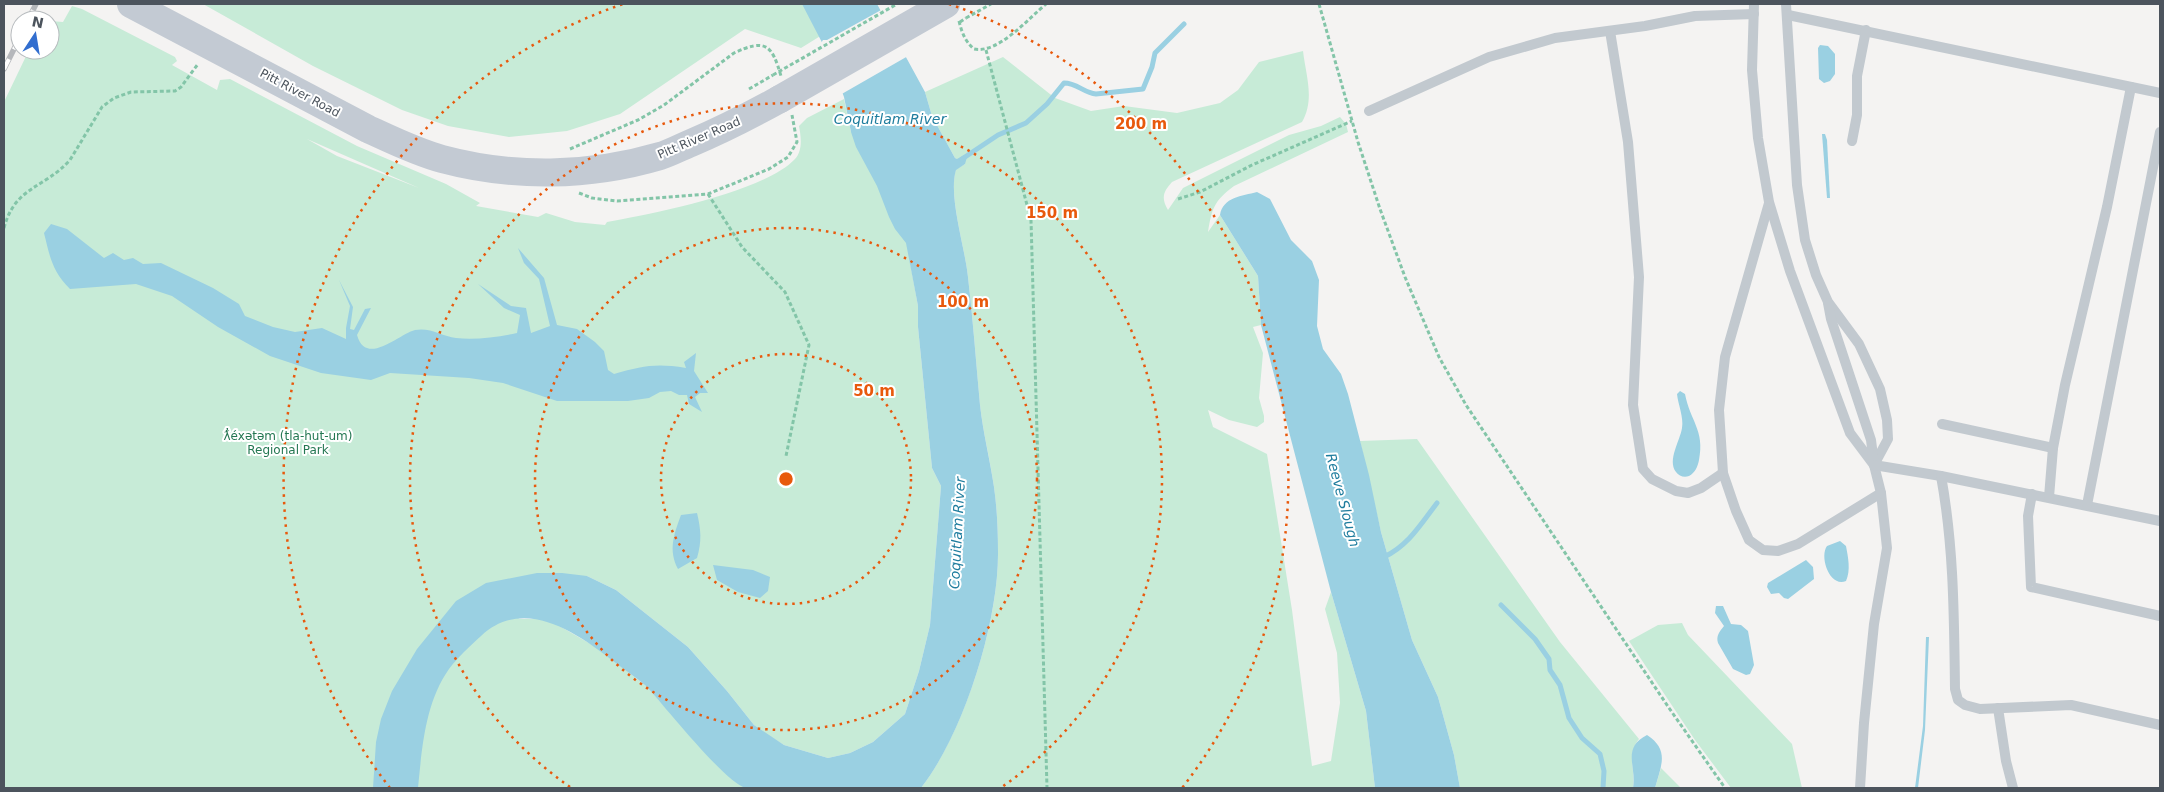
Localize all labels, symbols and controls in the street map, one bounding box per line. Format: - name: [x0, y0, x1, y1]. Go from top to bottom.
- north arrow: [10, 10, 60, 60]
- text: N: [30, 13, 45, 31]
- street label: Pitt River Road: [258, 66, 342, 120]
- water label: Coquitlam River: [834, 111, 947, 127]
- street label: Pitt River Road: [656, 114, 742, 162]
- text: 200 m: [1115, 115, 1167, 133]
- text: 150 m: [1026, 204, 1078, 222]
- text: 100 m: [937, 293, 989, 311]
- text: 50 m: [853, 382, 895, 400]
- park label: ƛ̓éxətəm (tla-hut-um) Regional Park: [224, 428, 352, 457]
- water label: Reeve Slough: [1323, 451, 1363, 549]
- centre of rings: [777, 470, 795, 488]
- water label: Coquitlam River: [946, 475, 968, 589]

